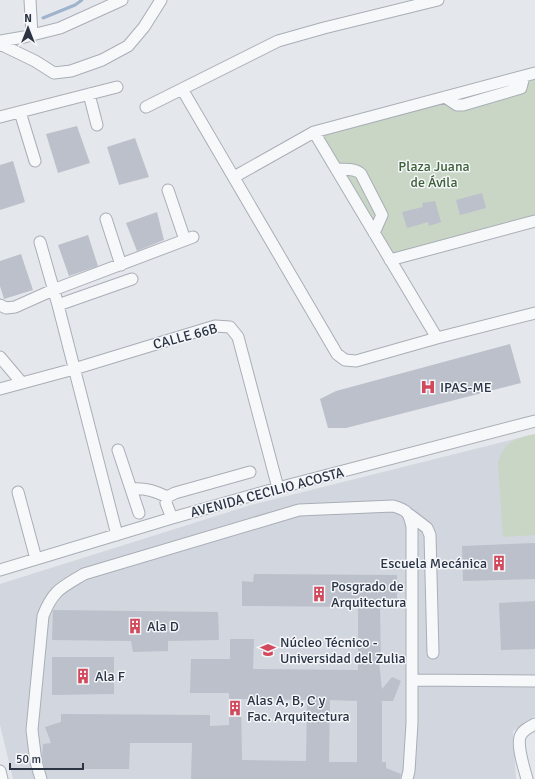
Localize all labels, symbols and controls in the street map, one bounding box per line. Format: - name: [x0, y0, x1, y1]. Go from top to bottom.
- north arrow: [8, 8, 48, 48]
- text: N: [24, 12, 32, 25]
- park label: Plaza Juana de Ávila: [398, 158, 470, 191]
- street label: CALLE 66B: [151, 320, 219, 353]
- hospital icon: IPAS-ME: [419, 378, 437, 396]
- place label: IPAS-ME: [440, 379, 492, 396]
- street label: AVENIDA CECILIO ACOSTA: [188, 464, 346, 521]
- building icon: Escuela Mecánica: [490, 554, 508, 572]
- place label: Escuela Mecánica: [380, 555, 487, 572]
- place label: Posgrado de Arquitectura: [331, 578, 406, 611]
- building icon: Posgrado de Arquitectura: [310, 585, 328, 603]
- building icon: Ala D: [126, 617, 144, 635]
- place label: Ala D: [147, 618, 179, 635]
- place label: Núcleo Técnico - Universidad del Zulia: [280, 634, 406, 667]
- school or university icon: Núcleo Técnico - Universidad del Zulia: [259, 641, 277, 659]
- building icon: Ala F: [74, 667, 92, 685]
- place label: Ala F: [95, 668, 125, 685]
- place label: Alas A, B, C y Fac. Arquitectura: [247, 692, 350, 725]
- building icon: Alas A, B, C y Fac. Arquitectura: [226, 699, 244, 717]
- scale bar: [10, 745, 83, 771]
- text: 50 m: [16, 752, 41, 767]

